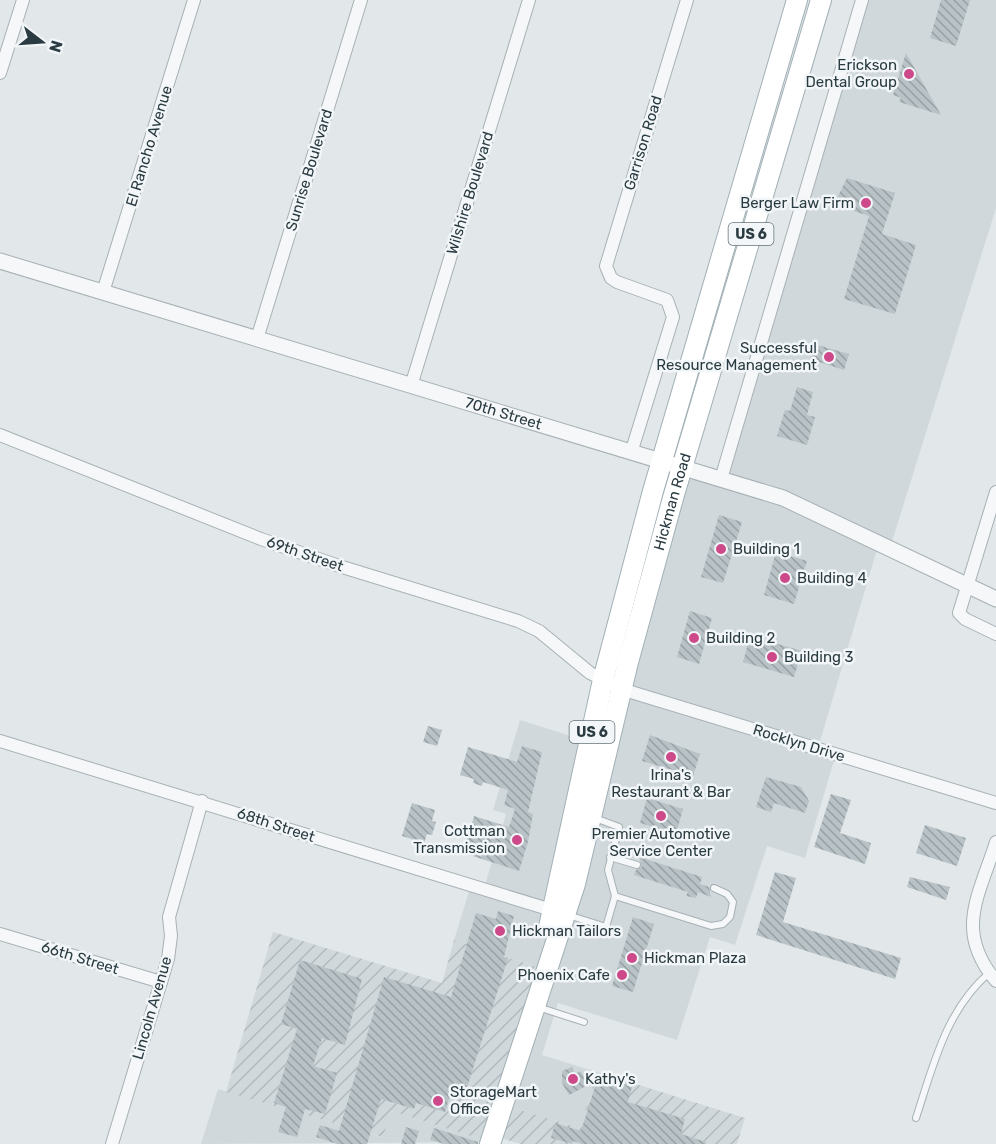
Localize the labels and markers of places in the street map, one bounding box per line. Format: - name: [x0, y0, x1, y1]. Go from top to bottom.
- place label: Erickson Dental Group: [805, 56, 897, 91]
- marker: Erickson Dental Group: [902, 67, 916, 81]
- place label: Berger Law Firm: [740, 194, 854, 212]
- marker: Berger Law Firm: [859, 196, 873, 210]
- place label: Successful Resource Management: [656, 339, 817, 374]
- marker: Successful Resource Management: [822, 350, 836, 364]
- place label: Building 1: [733, 540, 800, 558]
- marker: Building 1: [714, 542, 728, 556]
- place label: Building 4: [797, 569, 867, 587]
- marker: Building 4: [778, 571, 792, 585]
- place label: Building 2: [706, 629, 776, 647]
- marker: Building 2: [687, 631, 701, 645]
- place label: Building 3: [784, 648, 854, 666]
- marker: Building 3: [765, 650, 779, 664]
- marker: Irina's Restaurant & Bar: [664, 750, 678, 764]
- place label: Irina's Restaurant & Bar: [611, 766, 731, 801]
- marker: Premier Automotive Service Center: [654, 809, 668, 823]
- place label: Cottman Transmission: [413, 822, 505, 857]
- place label: Premier Automotive Service Center: [592, 825, 730, 860]
- marker: Cottman Transmission: [510, 833, 524, 847]
- place label: Hickman Tailors: [512, 922, 622, 940]
- marker: Hickman Tailors: [493, 924, 507, 938]
- place label: Hickman Plaza: [644, 949, 746, 967]
- marker: Hickman Plaza: [625, 951, 639, 965]
- place label: Phoenix Cafe: [518, 966, 610, 984]
- marker: Phoenix Cafe: [615, 968, 629, 982]
- place label: Kathy's: [585, 1070, 636, 1088]
- marker: Kathy's: [566, 1072, 580, 1086]
- place label: StorageMart Office: [450, 1083, 537, 1118]
- marker: StorageMart Office: [431, 1094, 445, 1108]

